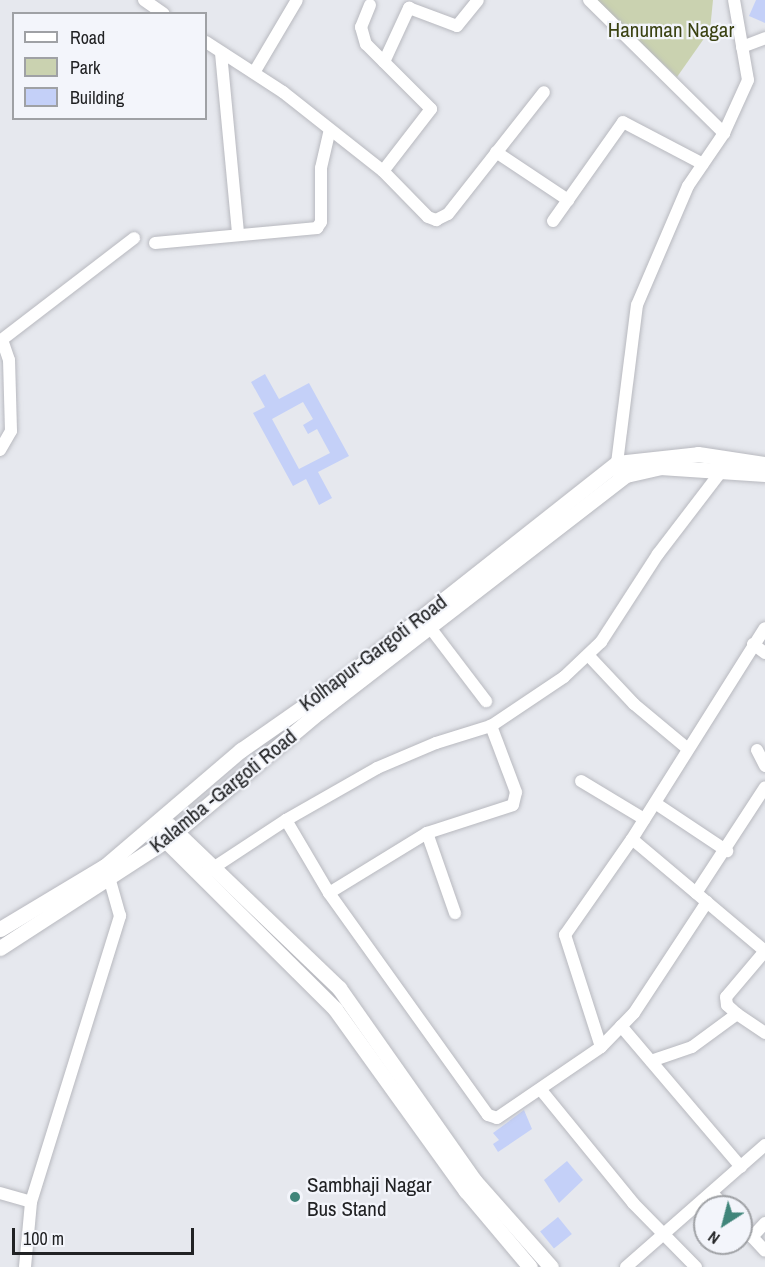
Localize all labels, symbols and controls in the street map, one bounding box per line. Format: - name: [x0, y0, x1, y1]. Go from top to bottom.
- legend: [12, 12, 207, 120]
- park label: Hanuman Nagar: [608, 17, 734, 43]
- text: Road: [70, 25, 105, 50]
- text: Park: [70, 55, 100, 80]
- text: Building: [70, 85, 124, 110]
- street label: Kolhapur-Gargoti Road: [294, 589, 452, 717]
- street label: Kalamba -Gargoti Road: [144, 724, 302, 858]
- place label: Sambhaji Nagar Bus Stand: [307, 1172, 431, 1222]
- marker: Sambhaji Nagar Bus Stand: [288, 1190, 302, 1204]
- north arrow: [693, 1195, 753, 1255]
- scale bar: [15, 1216, 196, 1254]
- text: 100 m: [23, 1226, 64, 1251]
- text: N: [703, 1226, 724, 1250]

